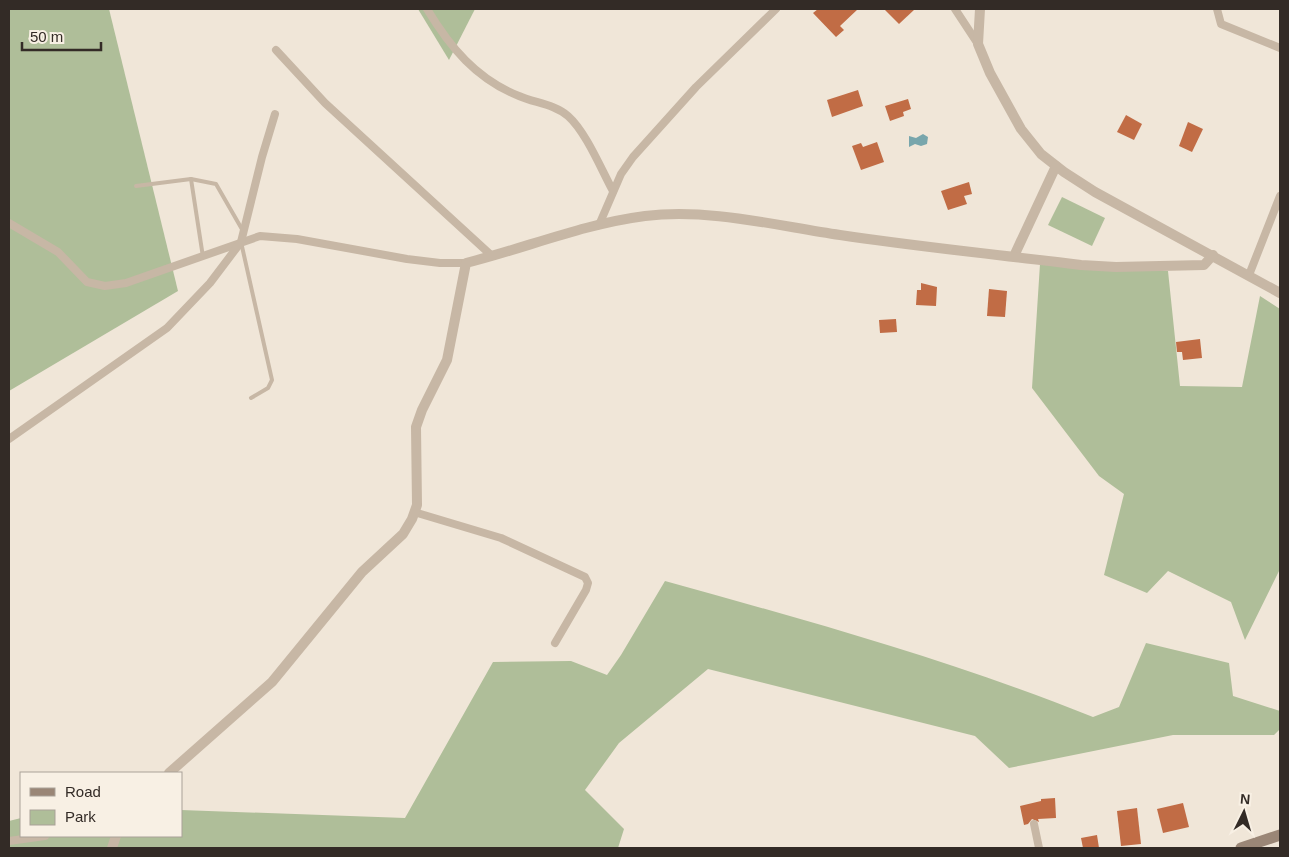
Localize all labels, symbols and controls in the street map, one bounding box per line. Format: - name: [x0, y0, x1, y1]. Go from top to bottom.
- scale bar: [22, 20, 101, 52]
- text: 50 m: [30, 28, 63, 45]
- legend: [20, 772, 182, 837]
- text: Road: [65, 783, 101, 800]
- north arrow: [1219, 787, 1269, 837]
- text: N: [1239, 791, 1251, 807]
- text: Park: [65, 808, 96, 825]

